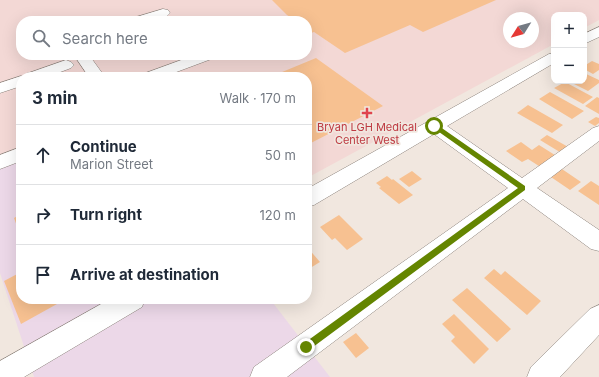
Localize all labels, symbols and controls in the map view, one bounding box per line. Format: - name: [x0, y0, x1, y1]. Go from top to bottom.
- north arrow: [503, 12, 539, 48]
- map controls: [551, 12, 587, 84]
- button: +: [551, 12, 587, 48]
- search box: [16, 16, 312, 60]
- icon: search: [30, 27, 52, 49]
- text: Search here: [62, 29, 148, 48]
- button: −: [551, 48, 587, 84]
- text: 3 min: [32, 88, 78, 108]
- text: Walk · 170 m: [220, 90, 296, 106]
- marker: Bryan LGH Medical Center West: [361, 107, 373, 119]
- route start: [425, 117, 443, 135]
- place label: Bryan LGH Medical Center West: [317, 120, 417, 147]
- text: Continue: [70, 137, 137, 156]
- icon: ahead: [32, 144, 54, 166]
- text: 50 m: [265, 147, 296, 163]
- text: Marion Street: [70, 156, 153, 172]
- icon: right: [32, 204, 54, 226]
- text: Turn right: [70, 205, 142, 224]
- text: 120 m: [260, 207, 296, 223]
- icon: arrive: [32, 264, 54, 286]
- text: Arrive at destination: [70, 265, 219, 284]
- route end: [297, 338, 315, 356]

